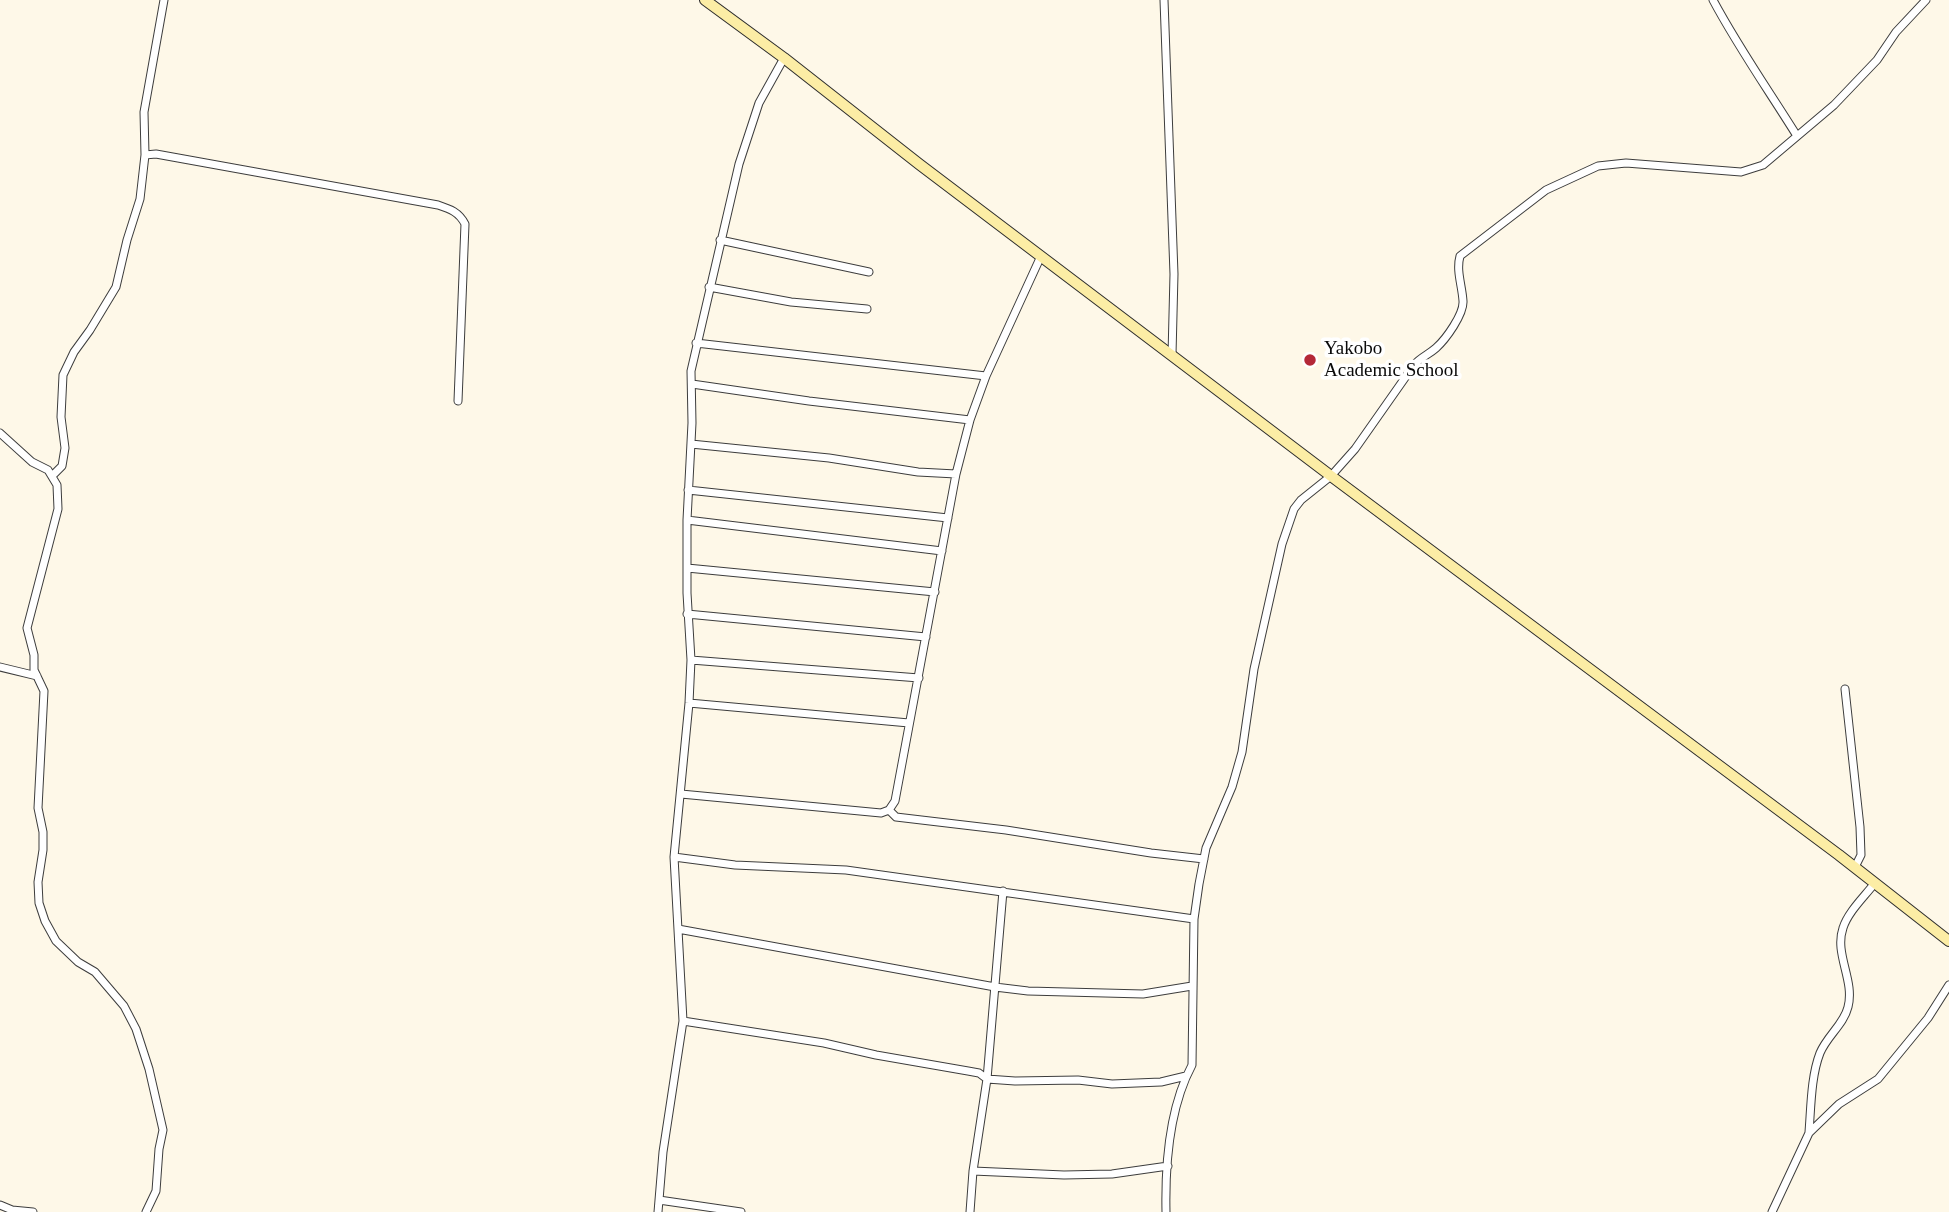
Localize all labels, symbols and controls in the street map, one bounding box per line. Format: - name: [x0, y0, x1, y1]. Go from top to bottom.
- place label: Yakobo Academic School: [1324, 338, 1459, 382]
- marker: Yakobo Academic School: [1302, 352, 1318, 368]

